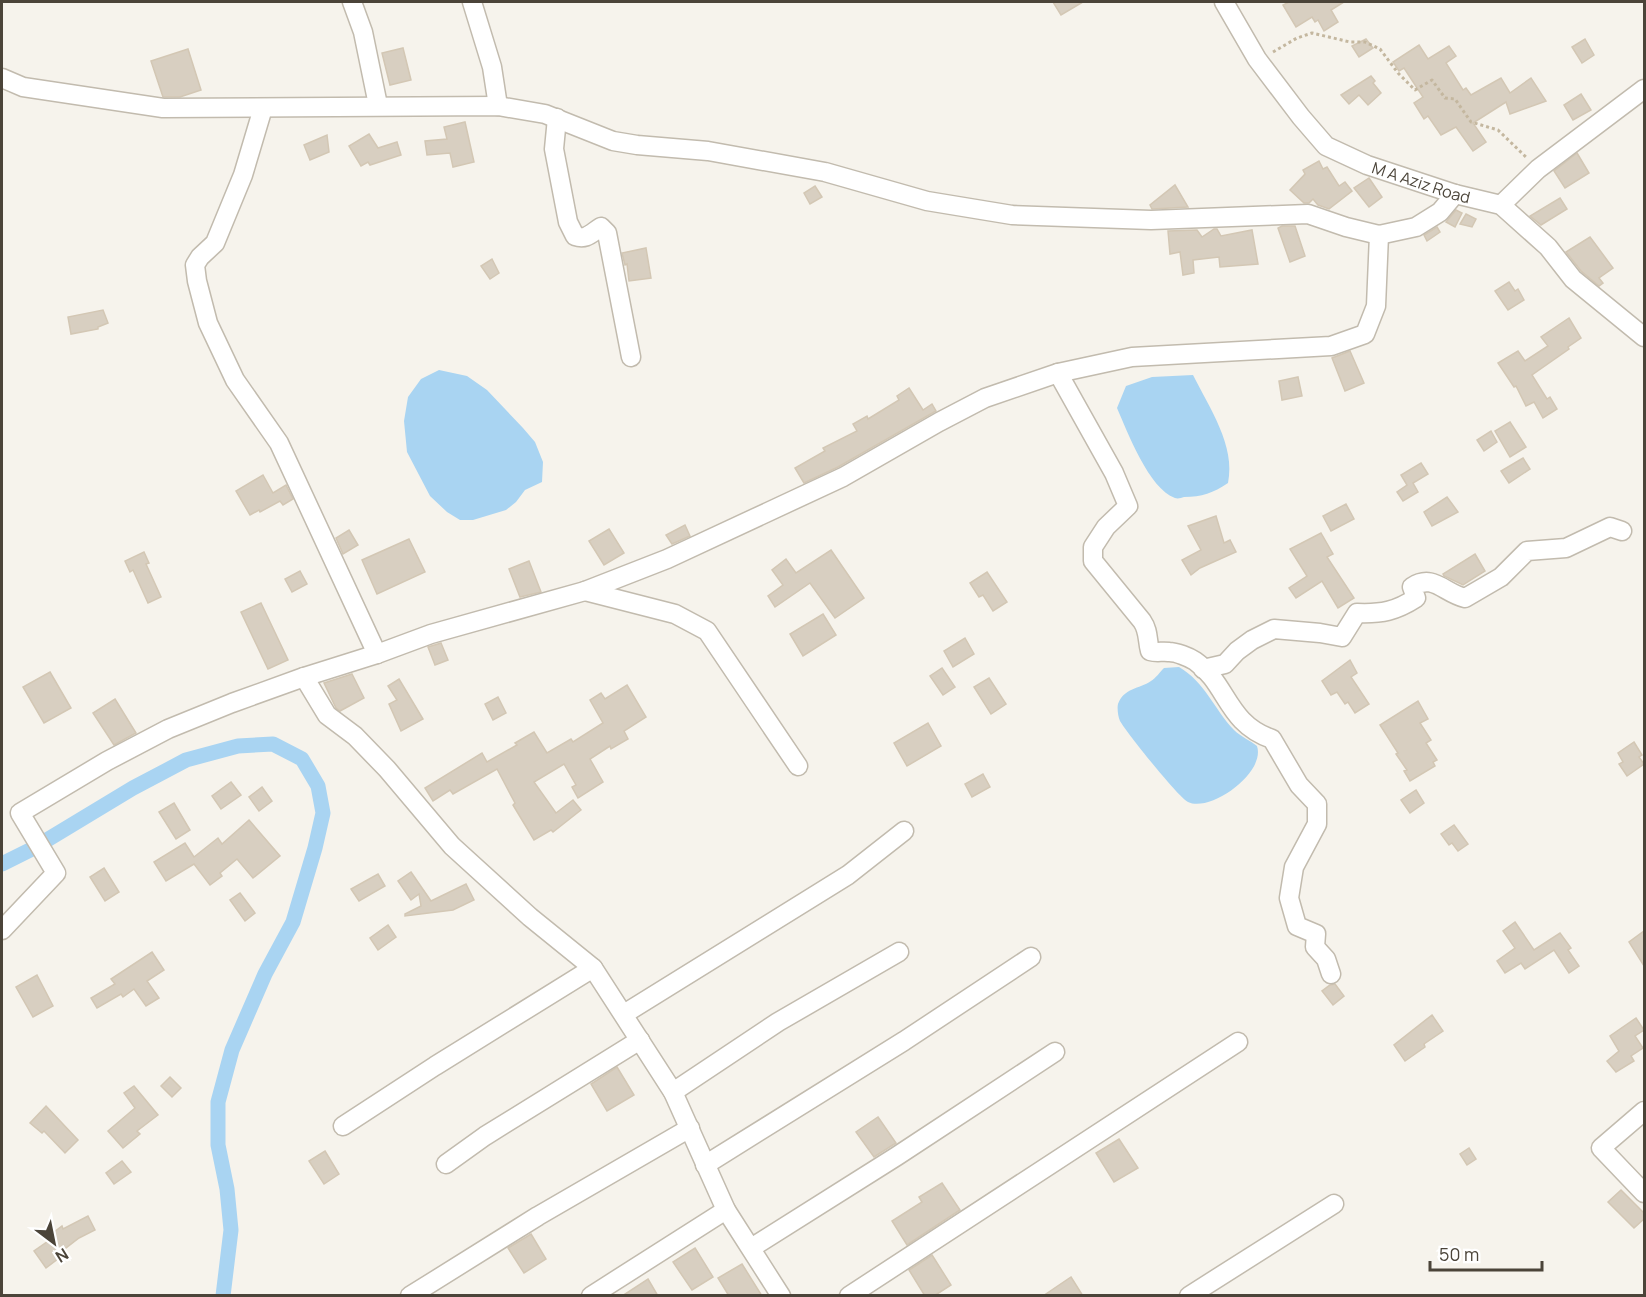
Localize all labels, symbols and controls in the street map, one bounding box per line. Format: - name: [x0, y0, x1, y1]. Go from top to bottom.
- street label: M A Aziz Road: [1369, 156, 1472, 208]
- north arrow: [24, 1213, 84, 1273]
- scale bar: [1430, 1234, 1542, 1272]
- text: 50 m: [1439, 1242, 1479, 1266]
- text: N: [51, 1243, 73, 1268]

